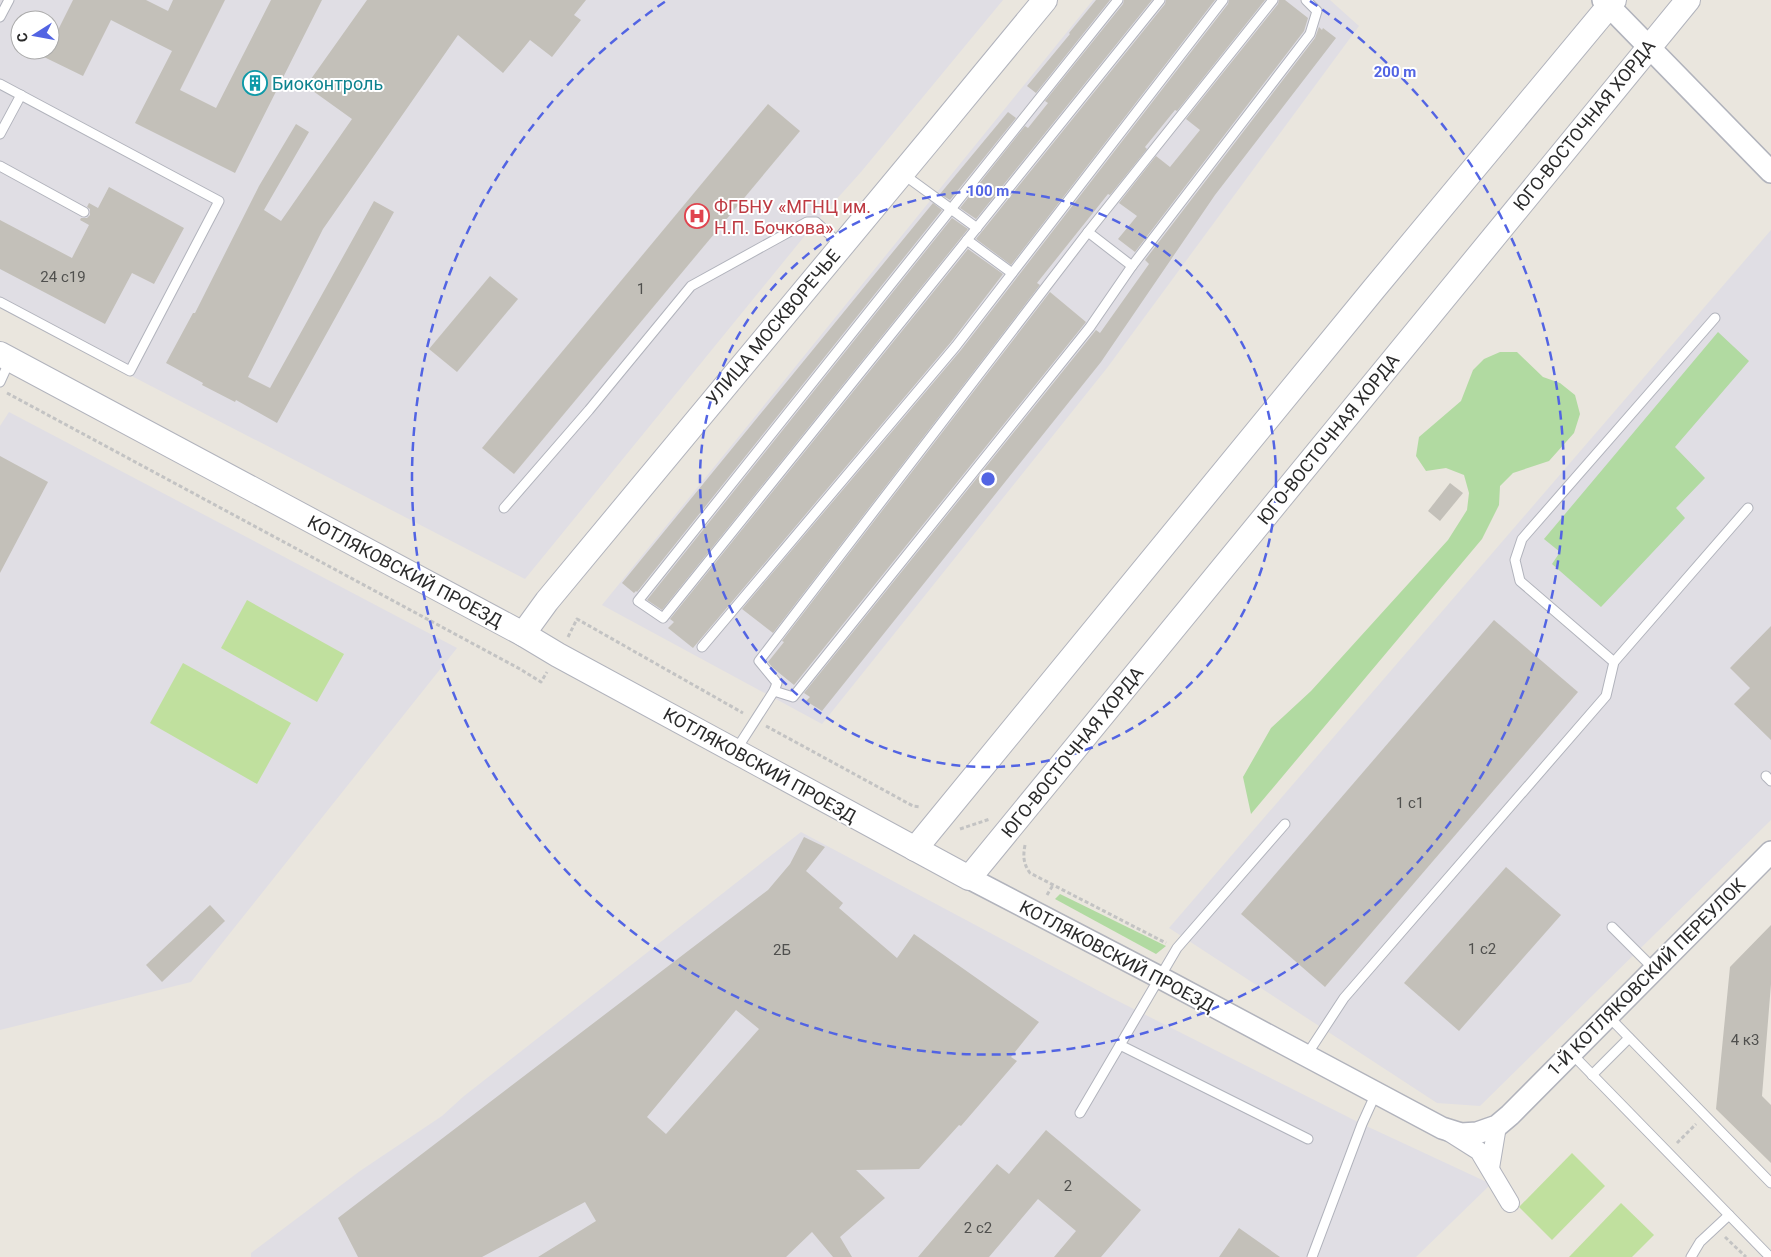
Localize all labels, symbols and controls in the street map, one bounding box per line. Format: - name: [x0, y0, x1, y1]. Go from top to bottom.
- north arrow: [10, 10, 60, 60]
- text: С: [14, 31, 31, 44]
- street label: ЮГО-ВОСТОЧНАЯ ХОРДА: [1509, 35, 1659, 214]
- text: 200 m: [1374, 63, 1416, 81]
- building icon: Биоконтроль: [242, 70, 268, 96]
- place label: Биоконтроль: [272, 73, 383, 94]
- text: 100 m: [967, 182, 1009, 200]
- place label: ФГБНУ «МГНЦ им. Н.П. Бочкова»: [714, 196, 871, 238]
- hospital icon: ФГБНУ «МГНЦ им. Н.П. Бочкова»: [684, 203, 710, 229]
- street label: УЛИЦА МОСКВОРЕЧЬЕ: [702, 245, 844, 409]
- house number: 24 с19: [40, 268, 86, 286]
- house number: 1: [637, 280, 645, 298]
- street label: ЮГО-ВОСТОЧНАЯ ХОРДА: [1253, 349, 1403, 528]
- centre of rings: [979, 470, 997, 488]
- street label: КОТЛЯКОВСКИЙ ПРОЕЗД: [304, 511, 506, 631]
- street label: ЮГО-ВОСТОЧНАЯ ХОРДА: [997, 662, 1147, 841]
- street label: КОТЛЯКОВСКИЙ ПРОЕЗД: [660, 703, 861, 827]
- house number: 1 с1: [1396, 794, 1424, 812]
- street label: 1-Й КОТЛЯКОВСКИЙ ПЕРЕУЛОК: [1543, 874, 1749, 1080]
- street label: КОТЛЯКОВСКИЙ ПРОЕЗД: [1016, 896, 1218, 1016]
- house number: 1 с2: [1468, 940, 1496, 958]
- house number: 2Б: [773, 941, 791, 959]
- house number: 4 к3: [1731, 1031, 1759, 1049]
- house number: 2: [1064, 1177, 1072, 1195]
- house number: 2 с2: [964, 1219, 992, 1237]

